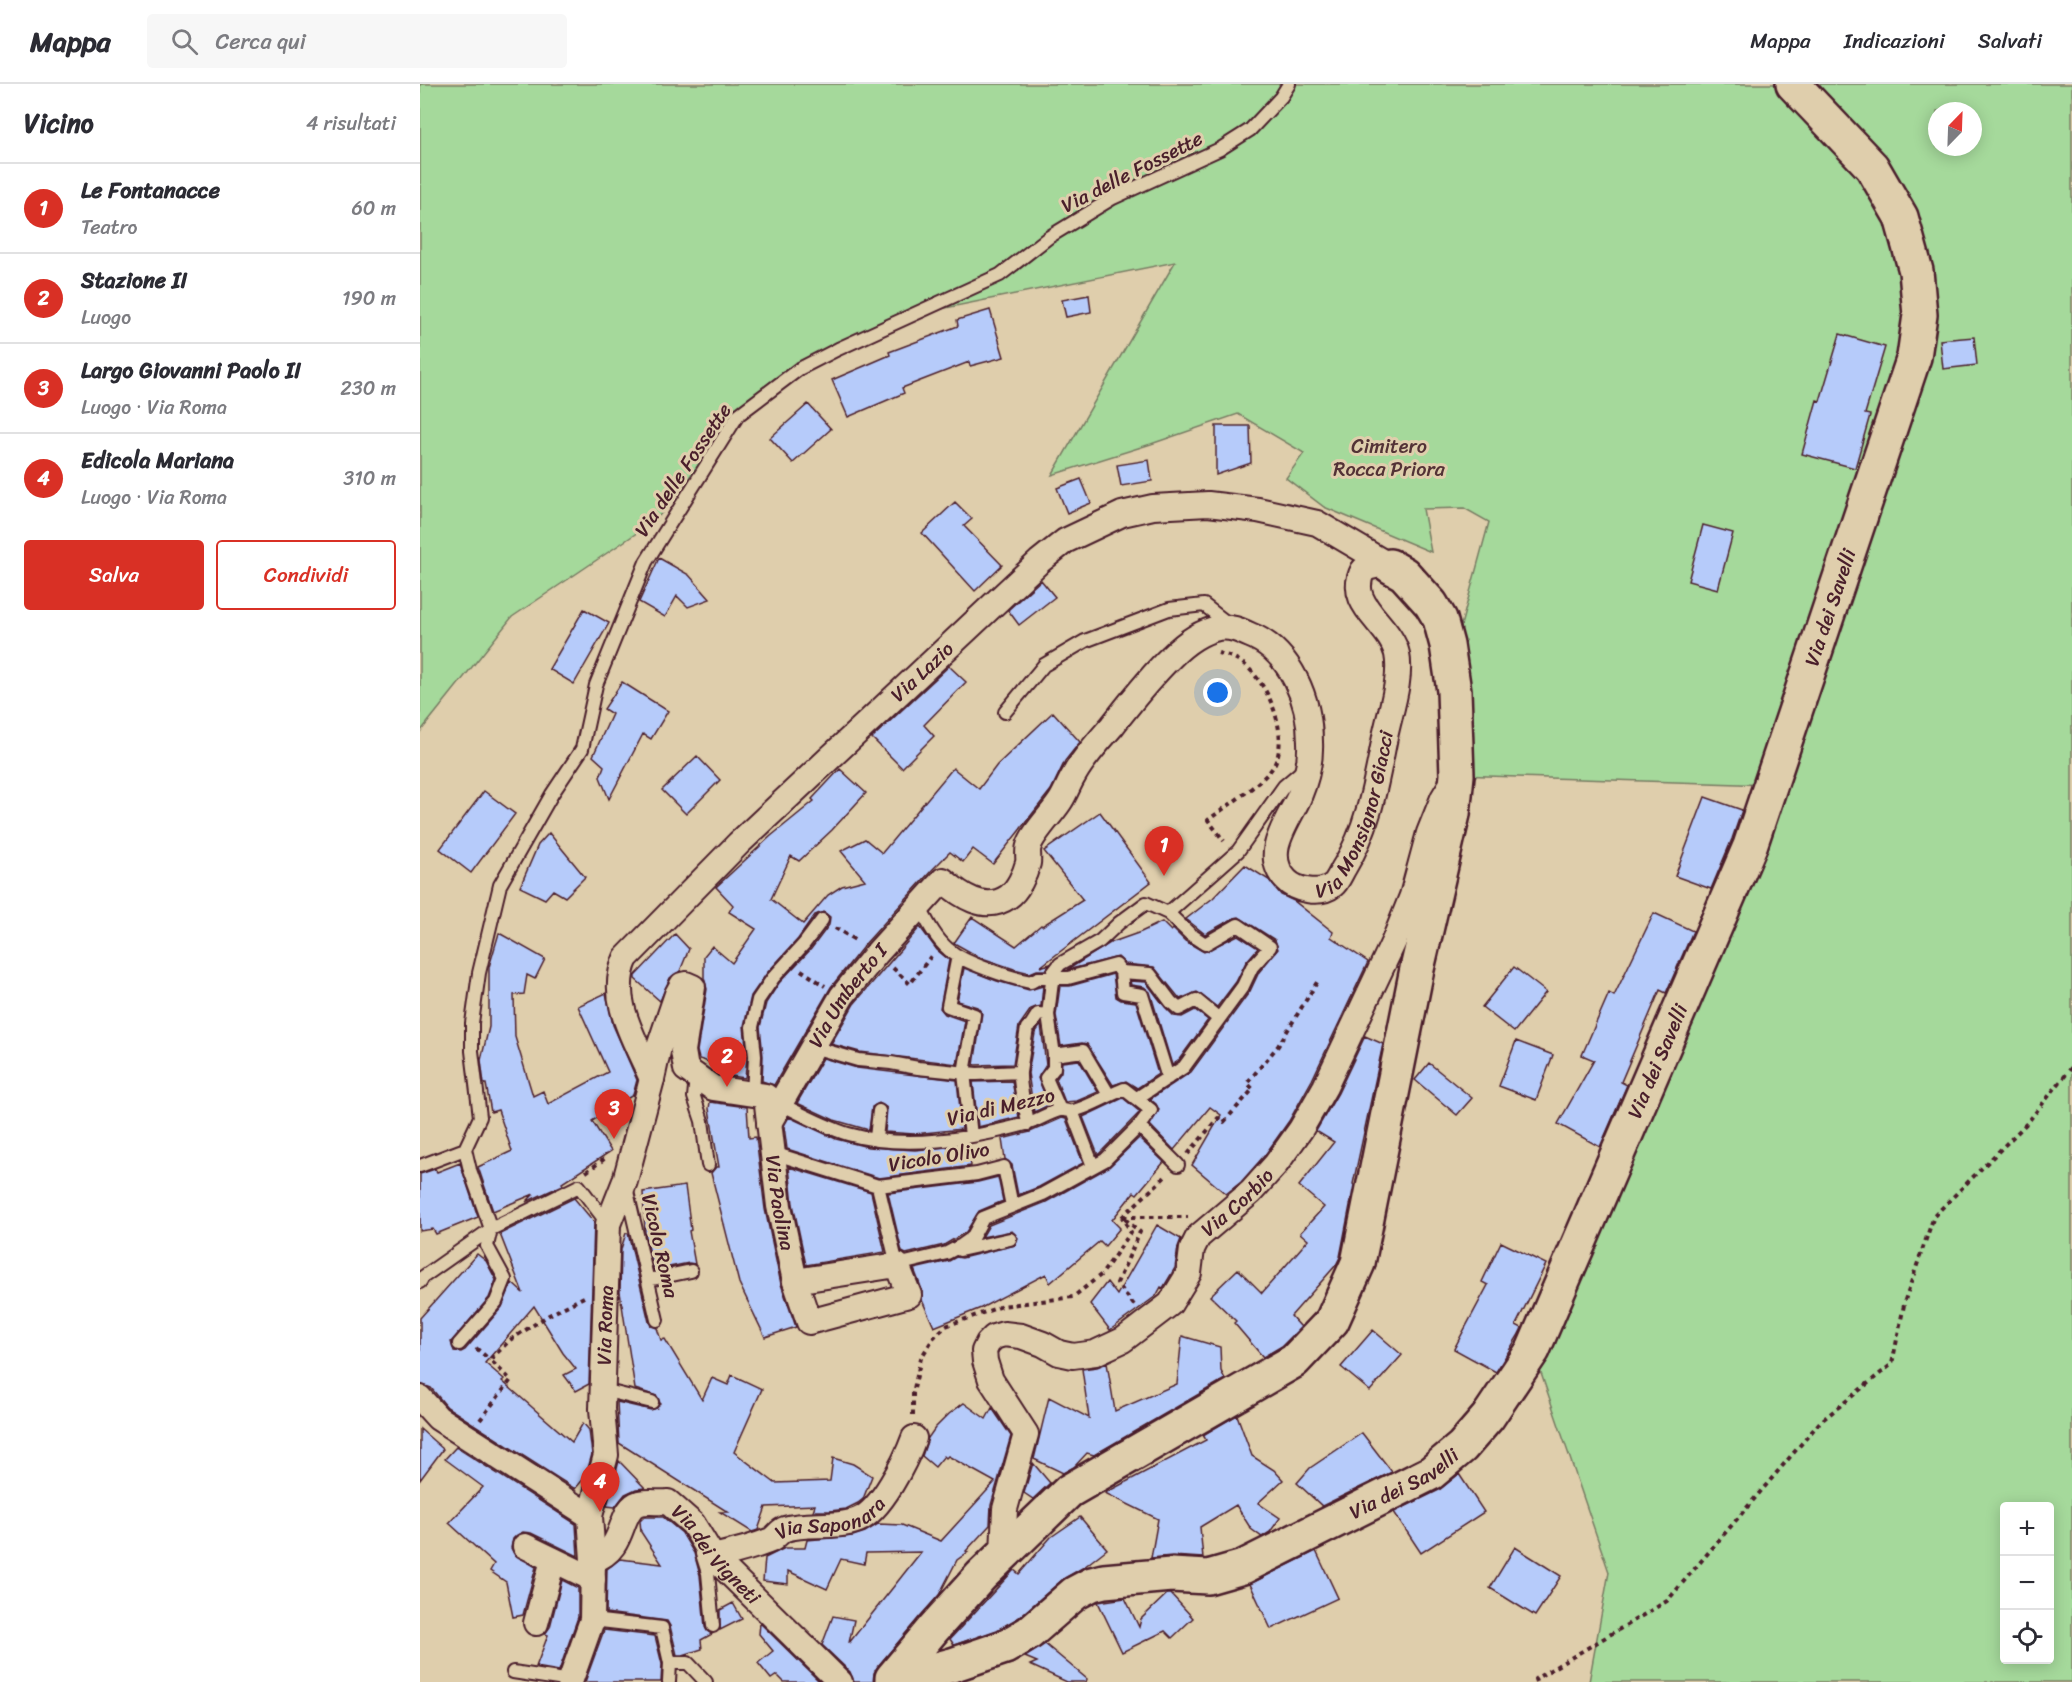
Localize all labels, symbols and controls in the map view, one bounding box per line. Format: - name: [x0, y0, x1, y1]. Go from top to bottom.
- search box: [147, 14, 567, 68]
- text: Mappa: [30, 17, 111, 66]
- text: Cerca qui: [216, 22, 306, 61]
- text: Mappa: [1750, 22, 1811, 60]
- text: Indicazioni: [1844, 22, 1945, 60]
- text: Salvati: [1978, 22, 2042, 60]
- icon: search: [168, 25, 201, 58]
- text: Vicino: [24, 100, 94, 146]
- north arrow: [1928, 102, 1982, 156]
- text: 4 risultati: [306, 106, 396, 141]
- street label: Via delle Fossette: [1055, 121, 1209, 223]
- text: Le Fontanacce: [81, 171, 220, 210]
- text: 1: [39, 191, 48, 226]
- text: 60 m: [351, 191, 396, 226]
- text: Teatro: [81, 210, 137, 245]
- text: Stazione II: [81, 261, 187, 300]
- text: 2: [38, 281, 49, 316]
- text: 190 m: [342, 281, 396, 316]
- text: Luogo: [81, 300, 131, 335]
- text: Largo Giovanni Paolo II: [81, 351, 301, 390]
- text: 3: [38, 371, 49, 406]
- text: 230 m: [340, 371, 396, 406]
- text: Luogo · Via Roma: [81, 390, 227, 425]
- street label: Via delle Fossette: [625, 396, 741, 544]
- park label: Cimitero Rocca Priora: [1333, 429, 1446, 487]
- text: Edicola Mariana: [81, 441, 234, 480]
- text: 4: [37, 461, 50, 496]
- text: 310 m: [343, 461, 396, 496]
- text: Luogo · Via Roma: [81, 480, 227, 515]
- button: Salva: [24, 540, 204, 610]
- button: Condividi: [216, 540, 396, 610]
- street label: Via dei Savelli: [1794, 543, 1866, 671]
- street label: Via Lazio: [882, 632, 962, 711]
- your location: [1203, 678, 1232, 707]
- street label: Via Monsignor Giacci: [1312, 726, 1404, 908]
- pin: 1: [1144, 826, 1184, 876]
- street label: Via Umberto I: [798, 934, 897, 1055]
- street label: Via dei Savelli: [1617, 997, 1698, 1124]
- pin: 2: [708, 1038, 746, 1087]
- street label: Via di Mezzo: [944, 1078, 1058, 1136]
- pin: 3: [594, 1090, 634, 1139]
- street label: Vicolo Olivo: [886, 1132, 992, 1182]
- street label: Via Paolina: [756, 1153, 806, 1254]
- street label: Via Corbio: [1192, 1160, 1283, 1245]
- street label: Vicolo Roma: [631, 1190, 689, 1303]
- street label: Via Roma: [586, 1285, 624, 1366]
- street label: Via dei Savelli: [1343, 1438, 1468, 1529]
- pin: 4: [580, 1462, 620, 1512]
- street label: Via Saponara: [766, 1488, 895, 1548]
- street label: Via dei Vigneti: [663, 1495, 770, 1614]
- map controls: [2000, 1502, 2054, 1664]
- button: +: [2000, 1502, 2054, 1556]
- button: −: [2000, 1556, 2054, 1610]
- button: locate: [2000, 1610, 2054, 1664]

